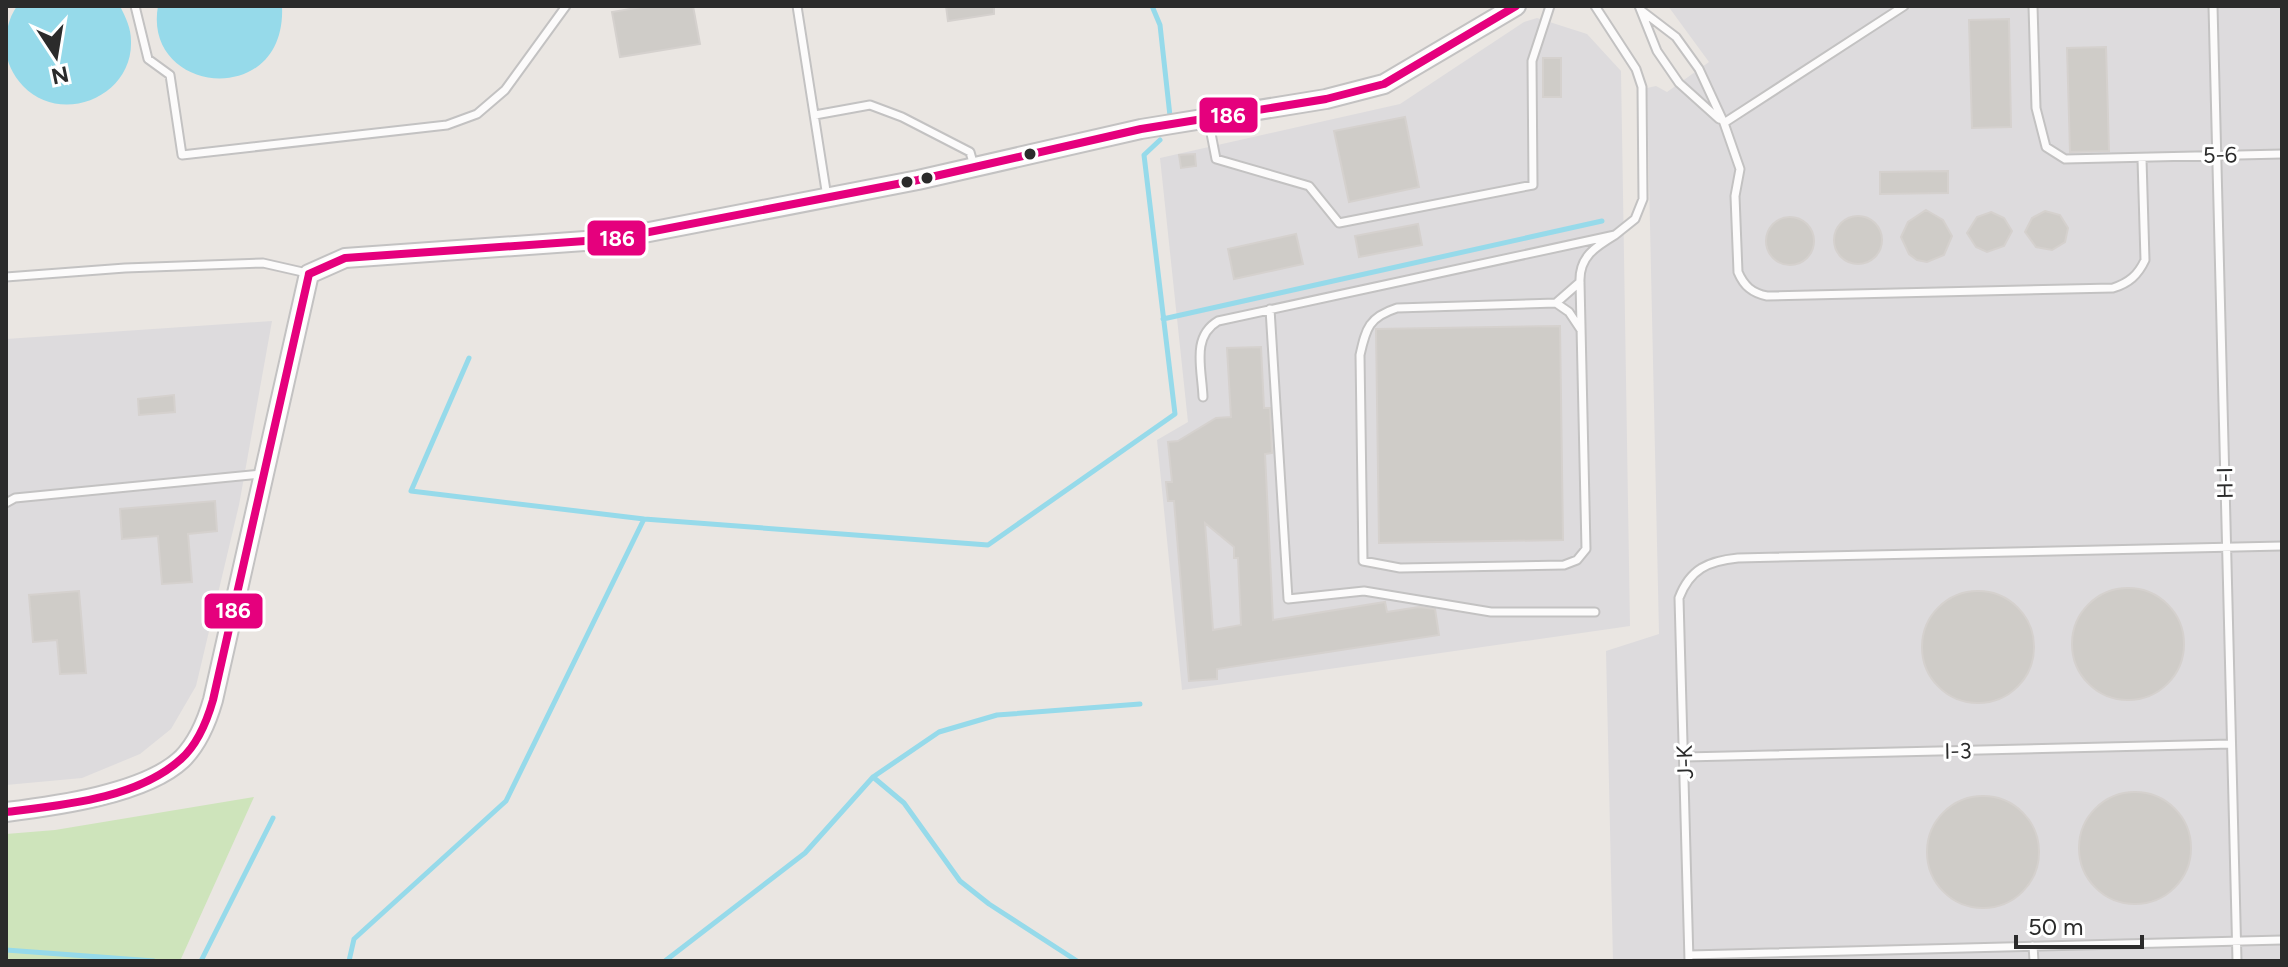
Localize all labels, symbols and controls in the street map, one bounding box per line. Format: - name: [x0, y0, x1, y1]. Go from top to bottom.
- north arrow: [16, 16, 96, 96]
- text: N: [49, 60, 71, 90]
- line badge: 186: [1198, 96, 1259, 134]
- text: 186: [1210, 102, 1246, 129]
- street label: 5-6: [2203, 141, 2237, 169]
- unlabelled marker: [1022, 146, 1038, 162]
- unlabelled marker: [919, 170, 935, 186]
- unlabelled marker: [899, 174, 915, 190]
- line badge: 186: [586, 219, 647, 257]
- text: 186: [599, 225, 635, 252]
- street label: H-I: [2211, 467, 2239, 499]
- line badge: 186: [203, 592, 264, 630]
- text: 186: [215, 597, 251, 624]
- street label: I-3: [1944, 737, 1972, 765]
- street label: J-K: [1671, 744, 1699, 779]
- scale bar: [2016, 899, 2142, 949]
- text: 50 m: [2028, 912, 2084, 941]

